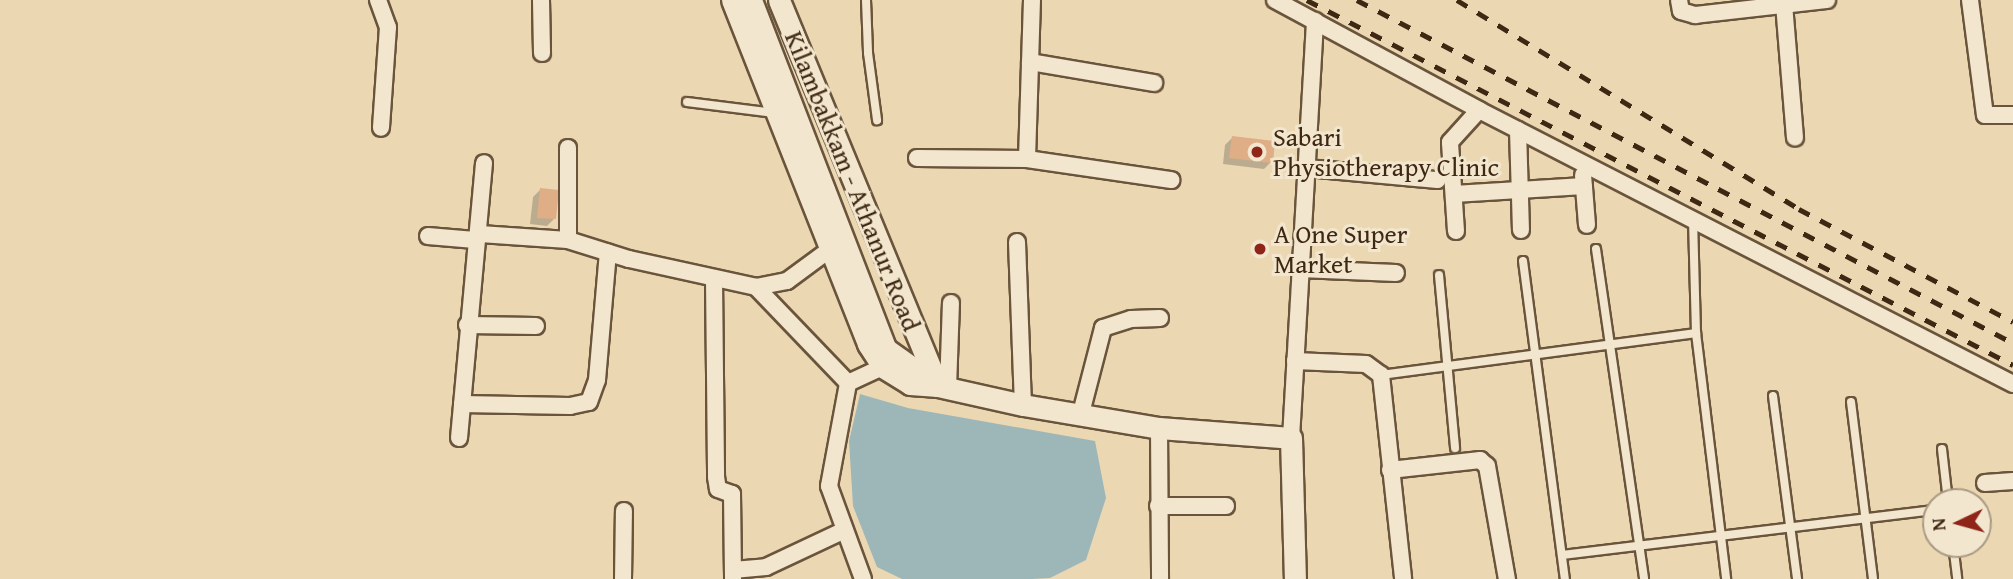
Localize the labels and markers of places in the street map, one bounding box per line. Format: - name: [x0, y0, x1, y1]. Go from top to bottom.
- place label: Sabari Physiotherapy Clinic: [1273, 121, 1499, 182]
- marker: Sabari Physiotherapy Clinic: [1247, 142, 1267, 162]
- place label: A One Super Market: [1274, 218, 1408, 280]
- marker: A One Super Market: [1252, 241, 1268, 257]

